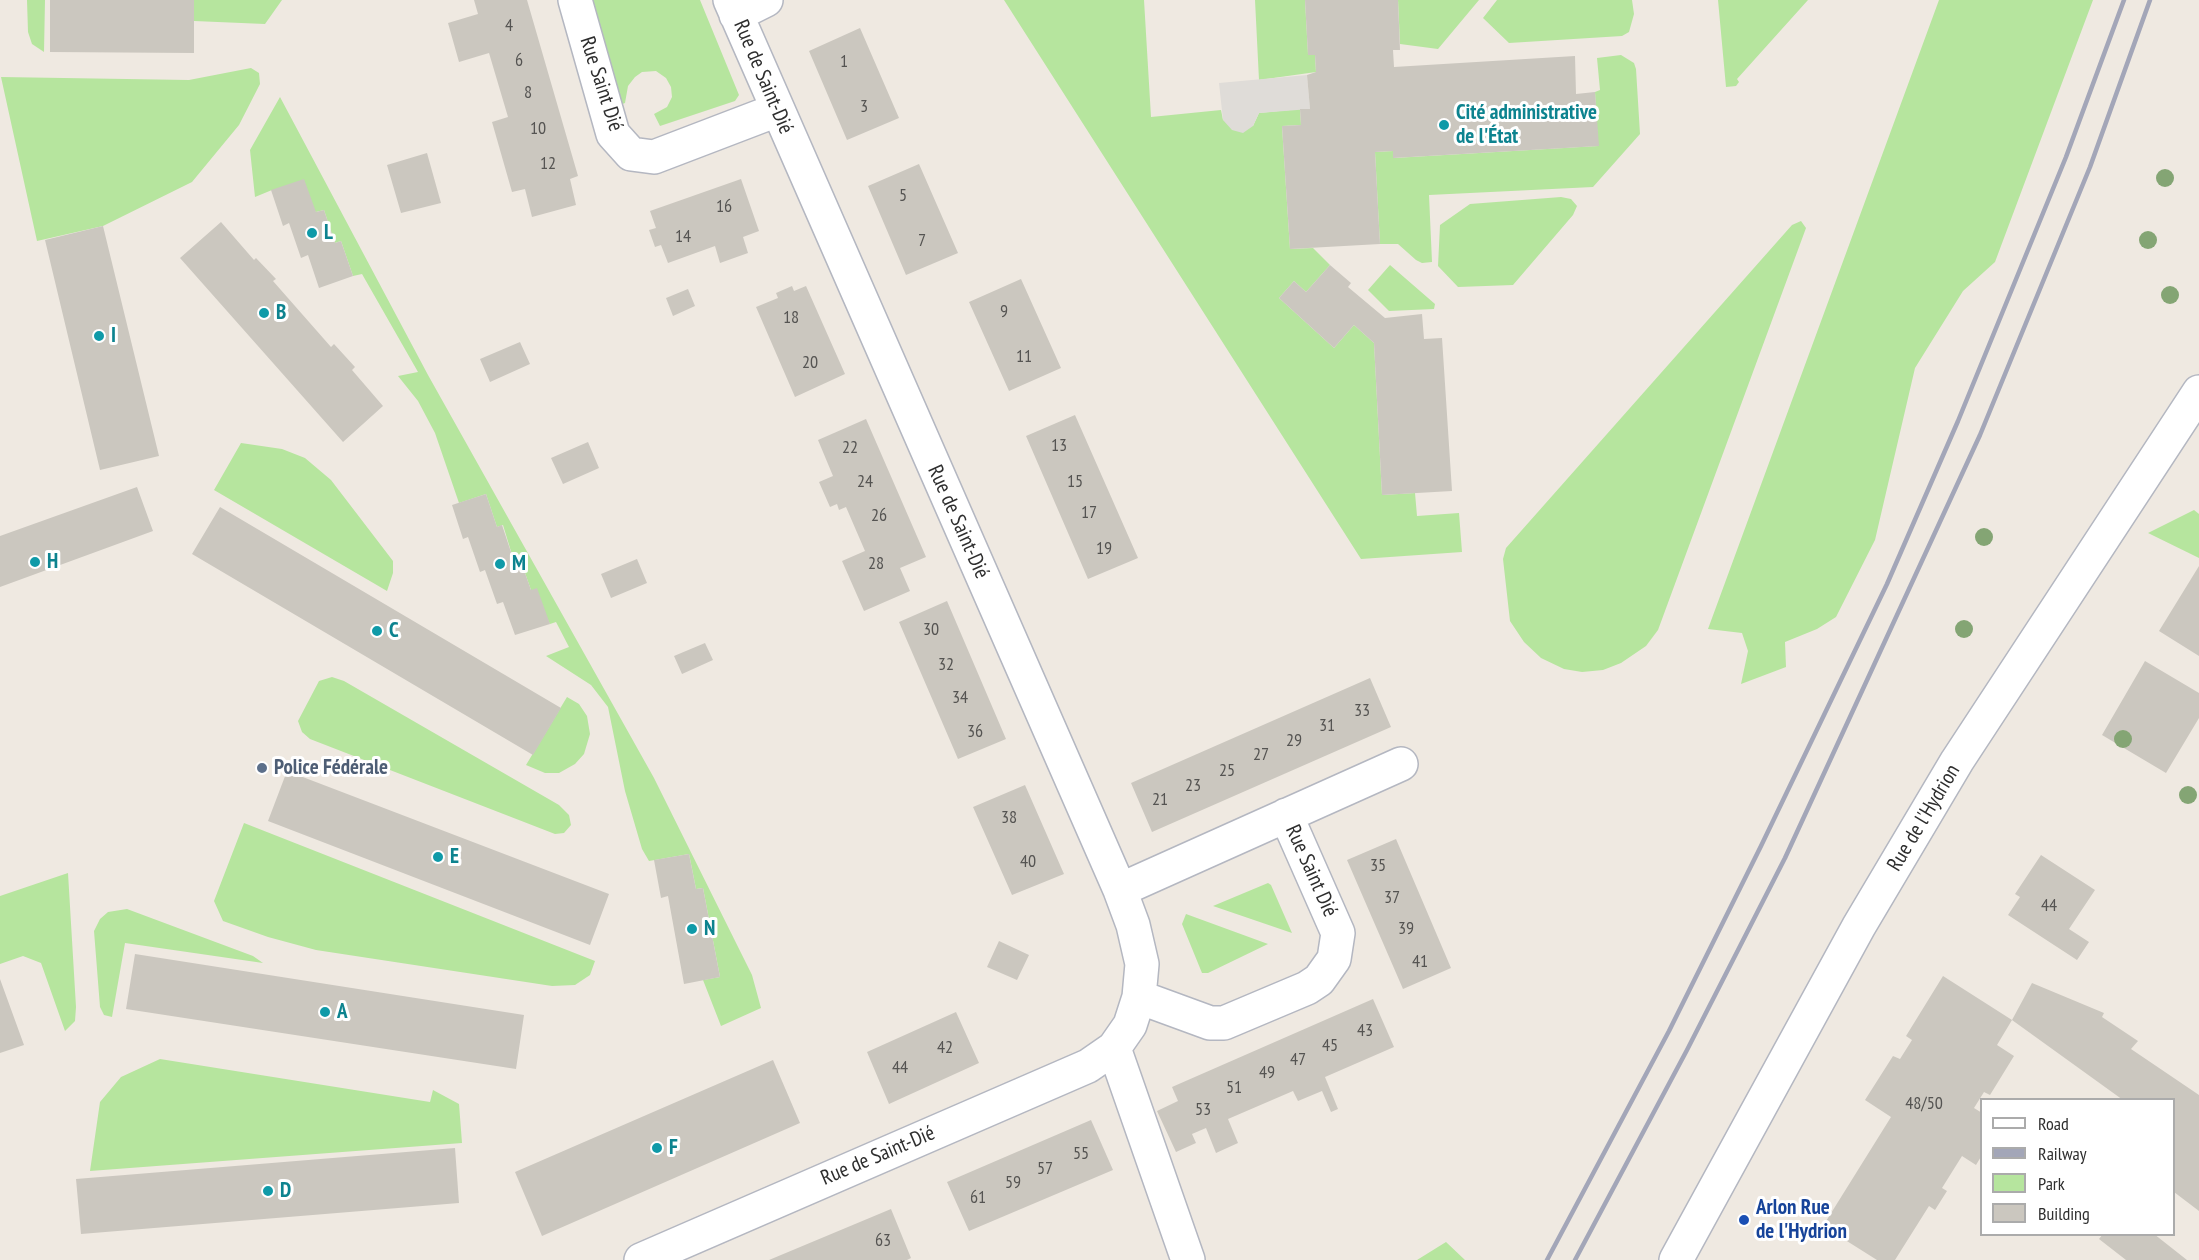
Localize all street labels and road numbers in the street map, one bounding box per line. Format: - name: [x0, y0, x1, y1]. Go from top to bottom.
- street label: Rue de Saint-Dié: [728, 16, 798, 138]
- street label: Rue Saint Dié: [574, 34, 628, 134]
- street label: Rue de Saint-Dié: [922, 461, 994, 583]
- street label: Rue de l'Hydrion: [1882, 760, 1966, 876]
- street label: Rue Saint Dié: [1280, 821, 1342, 921]
- street label: Rue de Saint-Dié: [817, 1121, 939, 1191]

